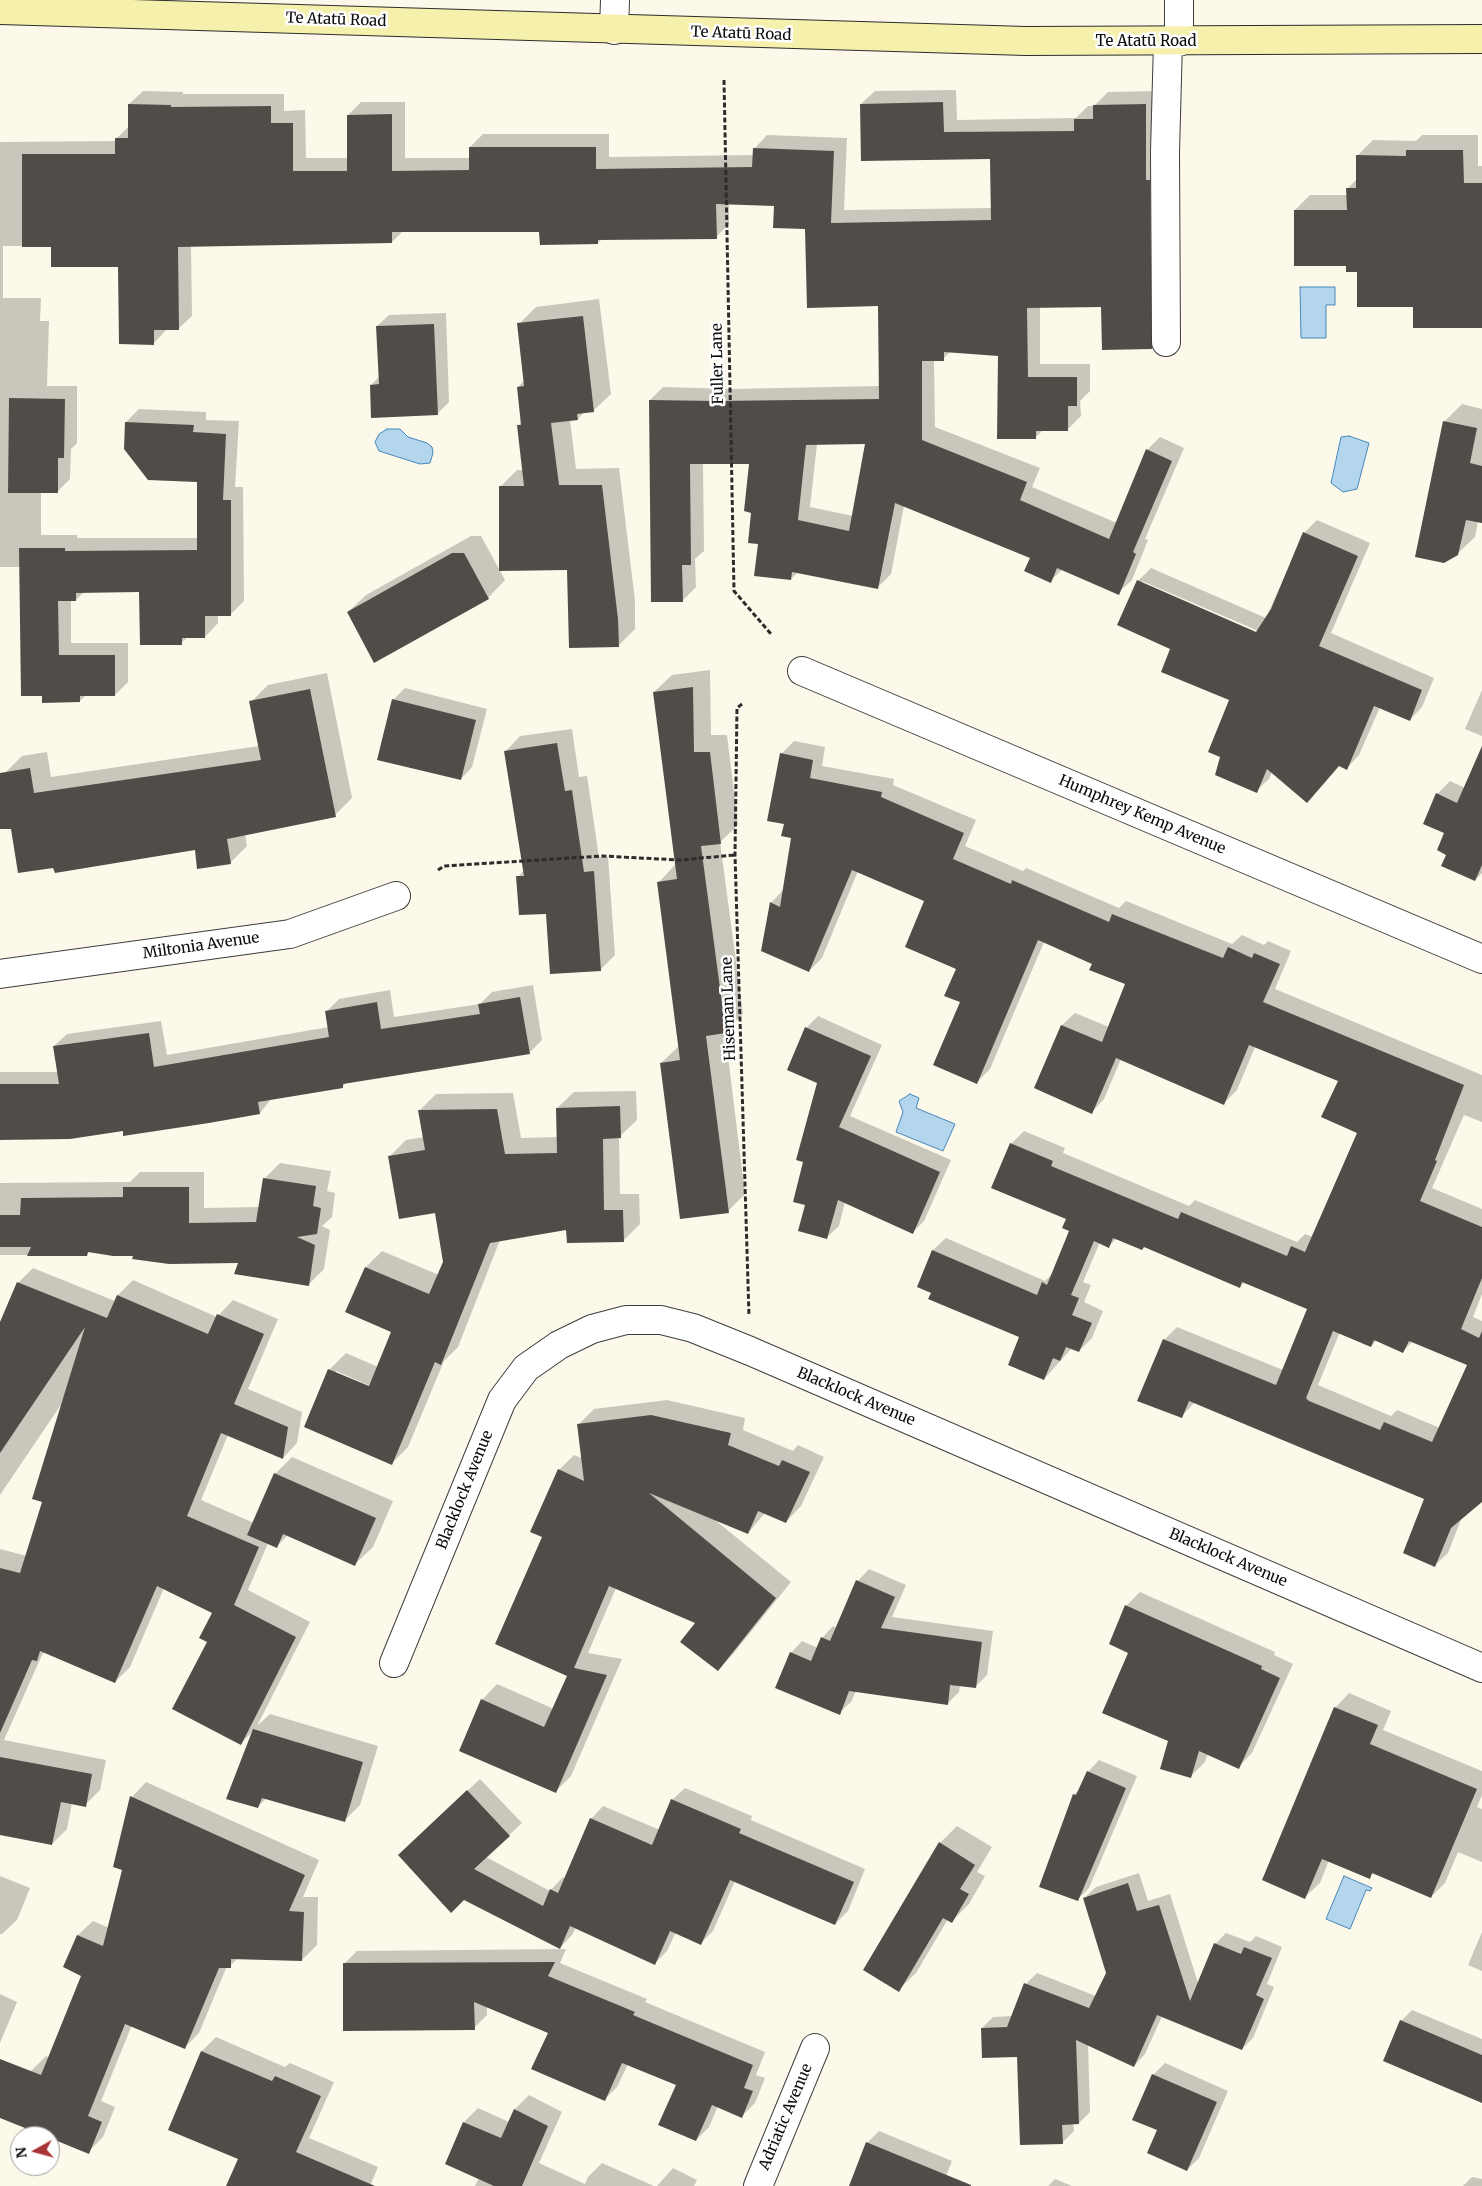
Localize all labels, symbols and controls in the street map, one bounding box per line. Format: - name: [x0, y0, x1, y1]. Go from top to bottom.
- street label: Te Atatū Road: [285, 9, 387, 31]
- street label: Te Atatū Road: [690, 23, 792, 45]
- street label: Te Atatū Road: [1096, 33, 1196, 51]
- street label: Fuller Lane: [708, 323, 728, 405]
- street label: Humphrey Kemp Avenue: [1056, 772, 1228, 858]
- street label: Miltonia Avenue: [142, 929, 260, 963]
- street label: Hiseman Lane: [718, 957, 740, 1061]
- street label: Blacklock Avenue: [794, 1364, 918, 1430]
- street label: Blacklock Avenue: [433, 1428, 497, 1552]
- street label: Blacklock Avenue: [1166, 1525, 1290, 1591]
- street label: Adriatic Avenue: [756, 2061, 816, 2173]
- north arrow: [10, 2126, 60, 2176]
- text: N: [11, 2146, 31, 2159]

